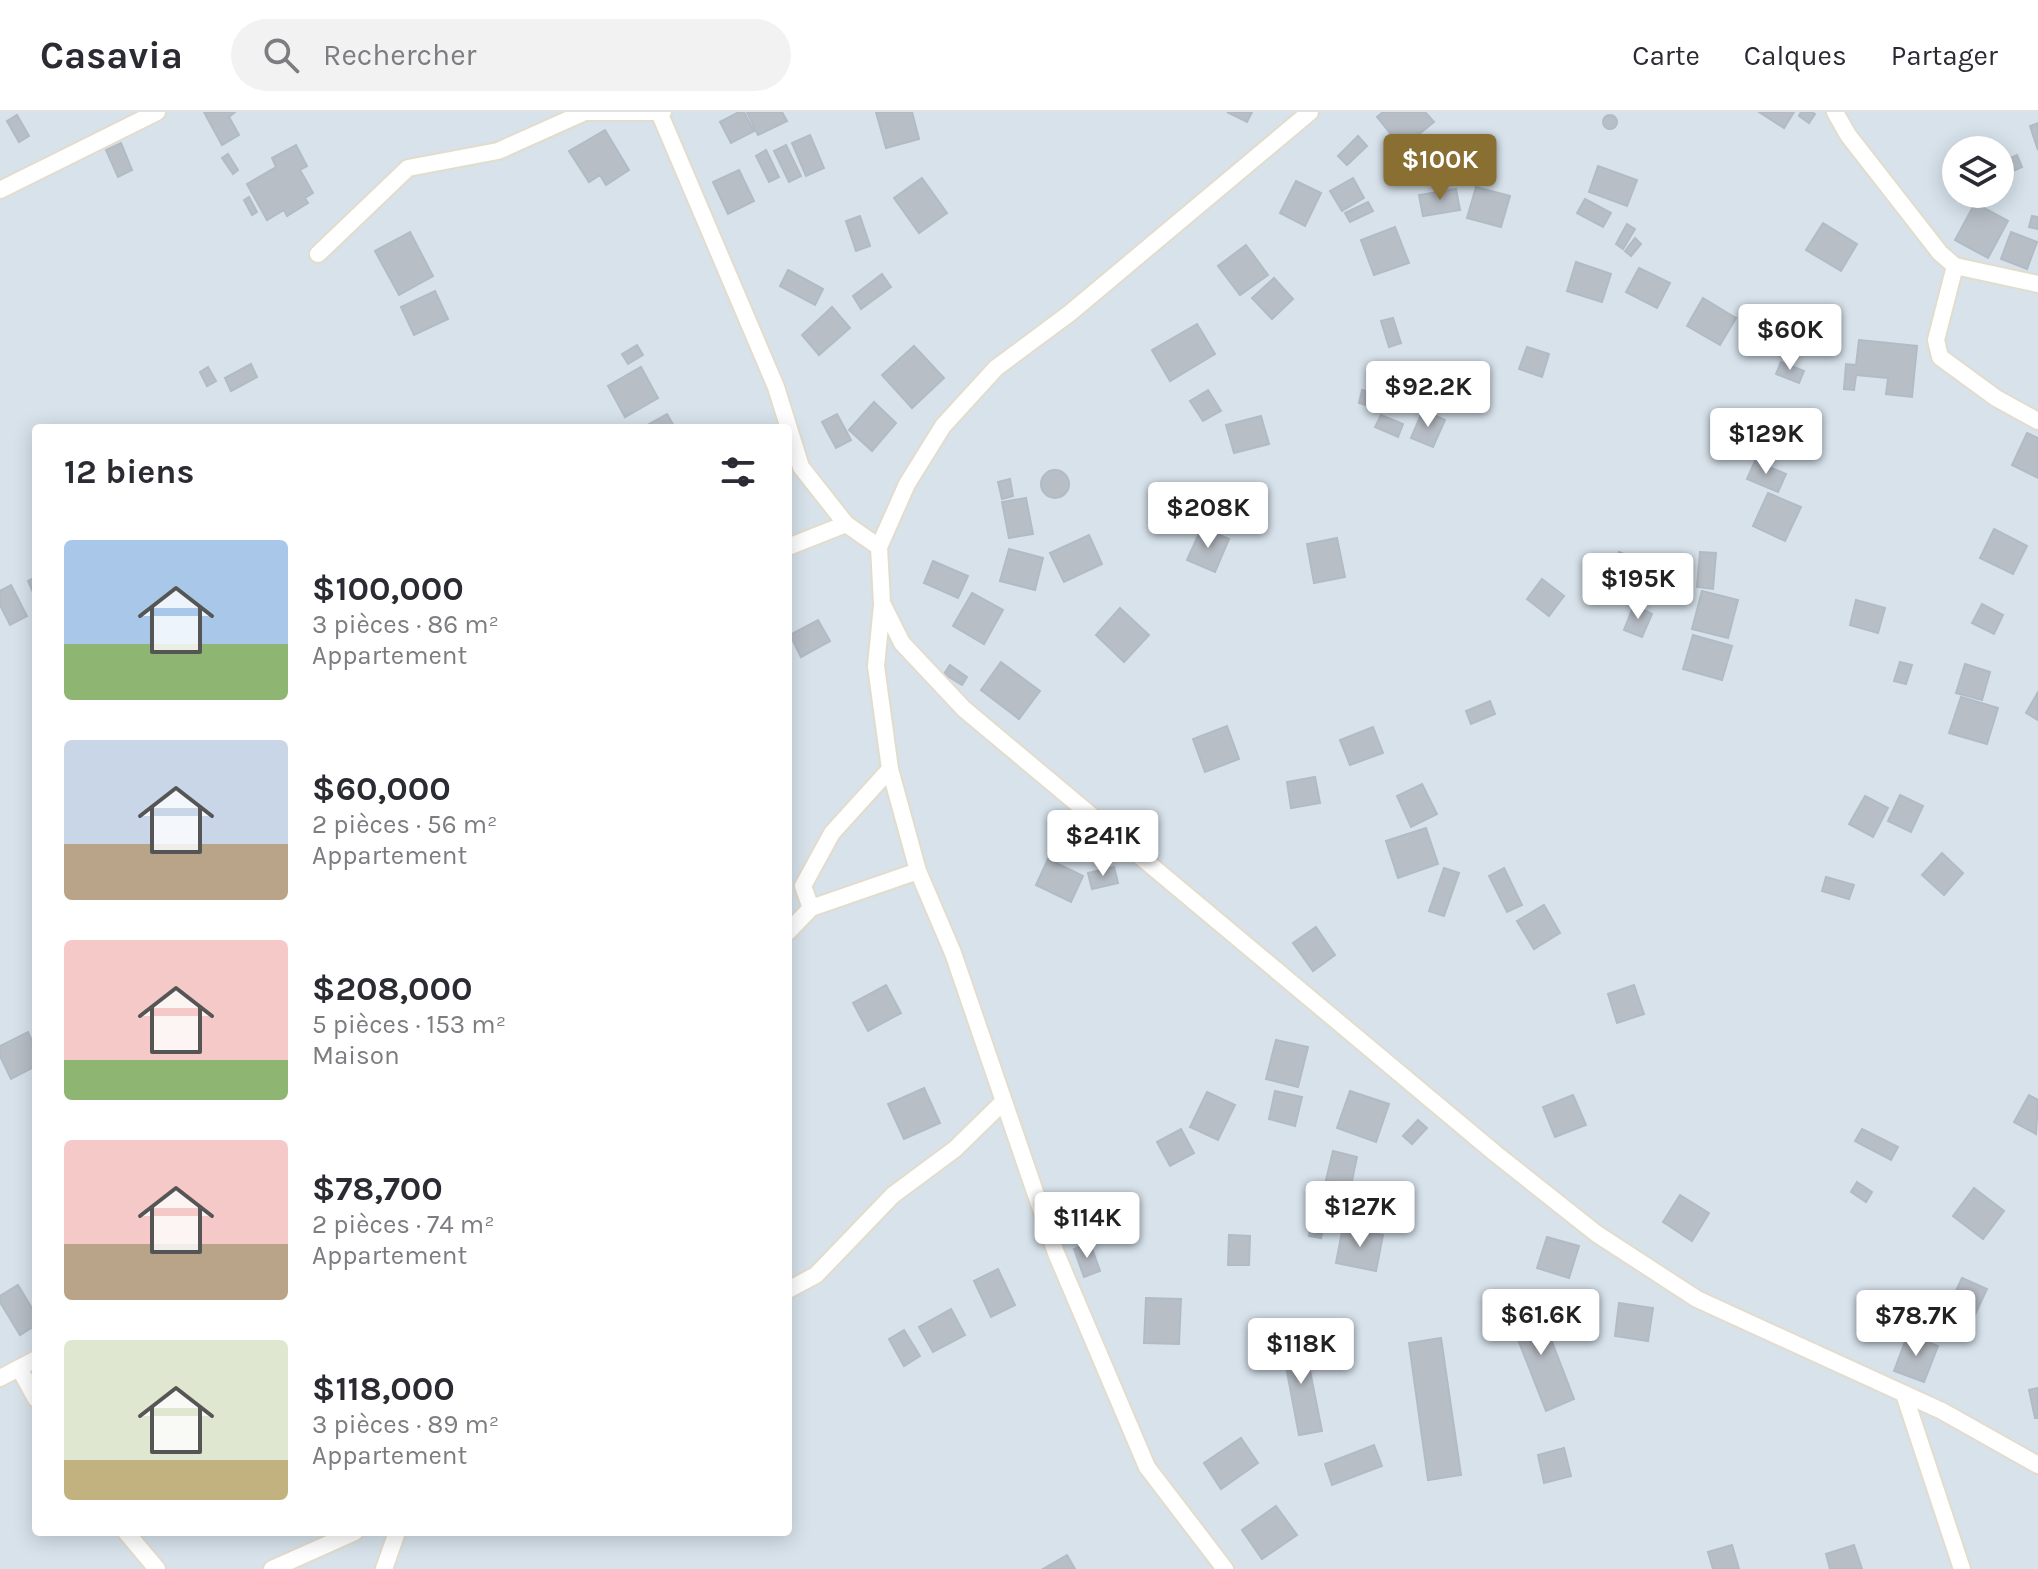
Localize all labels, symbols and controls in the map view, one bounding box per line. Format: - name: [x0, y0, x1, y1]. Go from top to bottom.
- search box: [231, 19, 791, 91]
- text: Casavia: [40, 33, 183, 78]
- icon: search: [259, 33, 303, 77]
- text: Rechercher: [323, 37, 476, 73]
- text: Carte: [1632, 39, 1700, 72]
- text: Calques: [1744, 39, 1847, 72]
- text: Partager: [1891, 39, 1998, 72]
- pin: $100K: [1384, 134, 1496, 202]
- map controls: [1942, 136, 2014, 208]
- button: layers: [1942, 136, 2014, 208]
- text: $100K: [1401, 144, 1479, 175]
- pin: $60K: [1743, 304, 1837, 372]
- text: $60K: [1756, 314, 1824, 345]
- pin: $92.2K: [1363, 361, 1493, 429]
- text: $92.2K: [1384, 371, 1472, 402]
- pin: $129K: [1710, 408, 1822, 476]
- text: $129K: [1728, 418, 1804, 449]
- icon: filters: [716, 450, 760, 494]
- text: 12 biens: [64, 452, 194, 492]
- pin: $208K: [1152, 482, 1264, 550]
- text: $208K: [1166, 492, 1250, 523]
- pin: $195K: [1582, 553, 1694, 621]
- text: $195K: [1600, 563, 1676, 594]
- text: $100,000: [312, 569, 464, 609]
- icon: home: [128, 572, 224, 668]
- text: 3 pièces · 86 m²: [312, 609, 499, 640]
- text: Appartement: [312, 640, 467, 671]
- text: $60,000: [312, 769, 451, 809]
- icon: home: [128, 772, 224, 868]
- text: 2 pièces · 56 m²: [312, 809, 497, 840]
- pin: $241K: [1047, 810, 1159, 878]
- text: $241K: [1065, 820, 1141, 851]
- text: Appartement: [312, 840, 467, 871]
- text: $208,000: [312, 969, 473, 1009]
- icon: home: [128, 972, 224, 1068]
- text: 5 pièces · 153 m²: [312, 1009, 506, 1040]
- text: Maison: [312, 1040, 400, 1071]
- text: $78,700: [312, 1169, 443, 1209]
- icon: home: [128, 1172, 224, 1268]
- pin: $127K: [1304, 1181, 1416, 1249]
- text: $127K: [1324, 1191, 1396, 1222]
- pin: $114K: [1031, 1192, 1143, 1260]
- text: $114K: [1053, 1202, 1121, 1233]
- text: 2 pièces · 74 m²: [312, 1209, 495, 1240]
- text: Appartement: [312, 1240, 467, 1271]
- pin: $61.6K: [1476, 1289, 1606, 1357]
- pin: $78.7K: [1851, 1290, 1981, 1358]
- text: $61.6K: [1500, 1299, 1582, 1330]
- text: $78.7K: [1874, 1300, 1958, 1331]
- pin: $118K: [1245, 1318, 1357, 1386]
- text: $118K: [1266, 1328, 1336, 1359]
- text: $118,000: [312, 1369, 455, 1409]
- icon: home: [128, 1372, 224, 1468]
- text: 3 pièces · 89 m²: [312, 1409, 499, 1440]
- text: Appartement: [312, 1440, 467, 1471]

